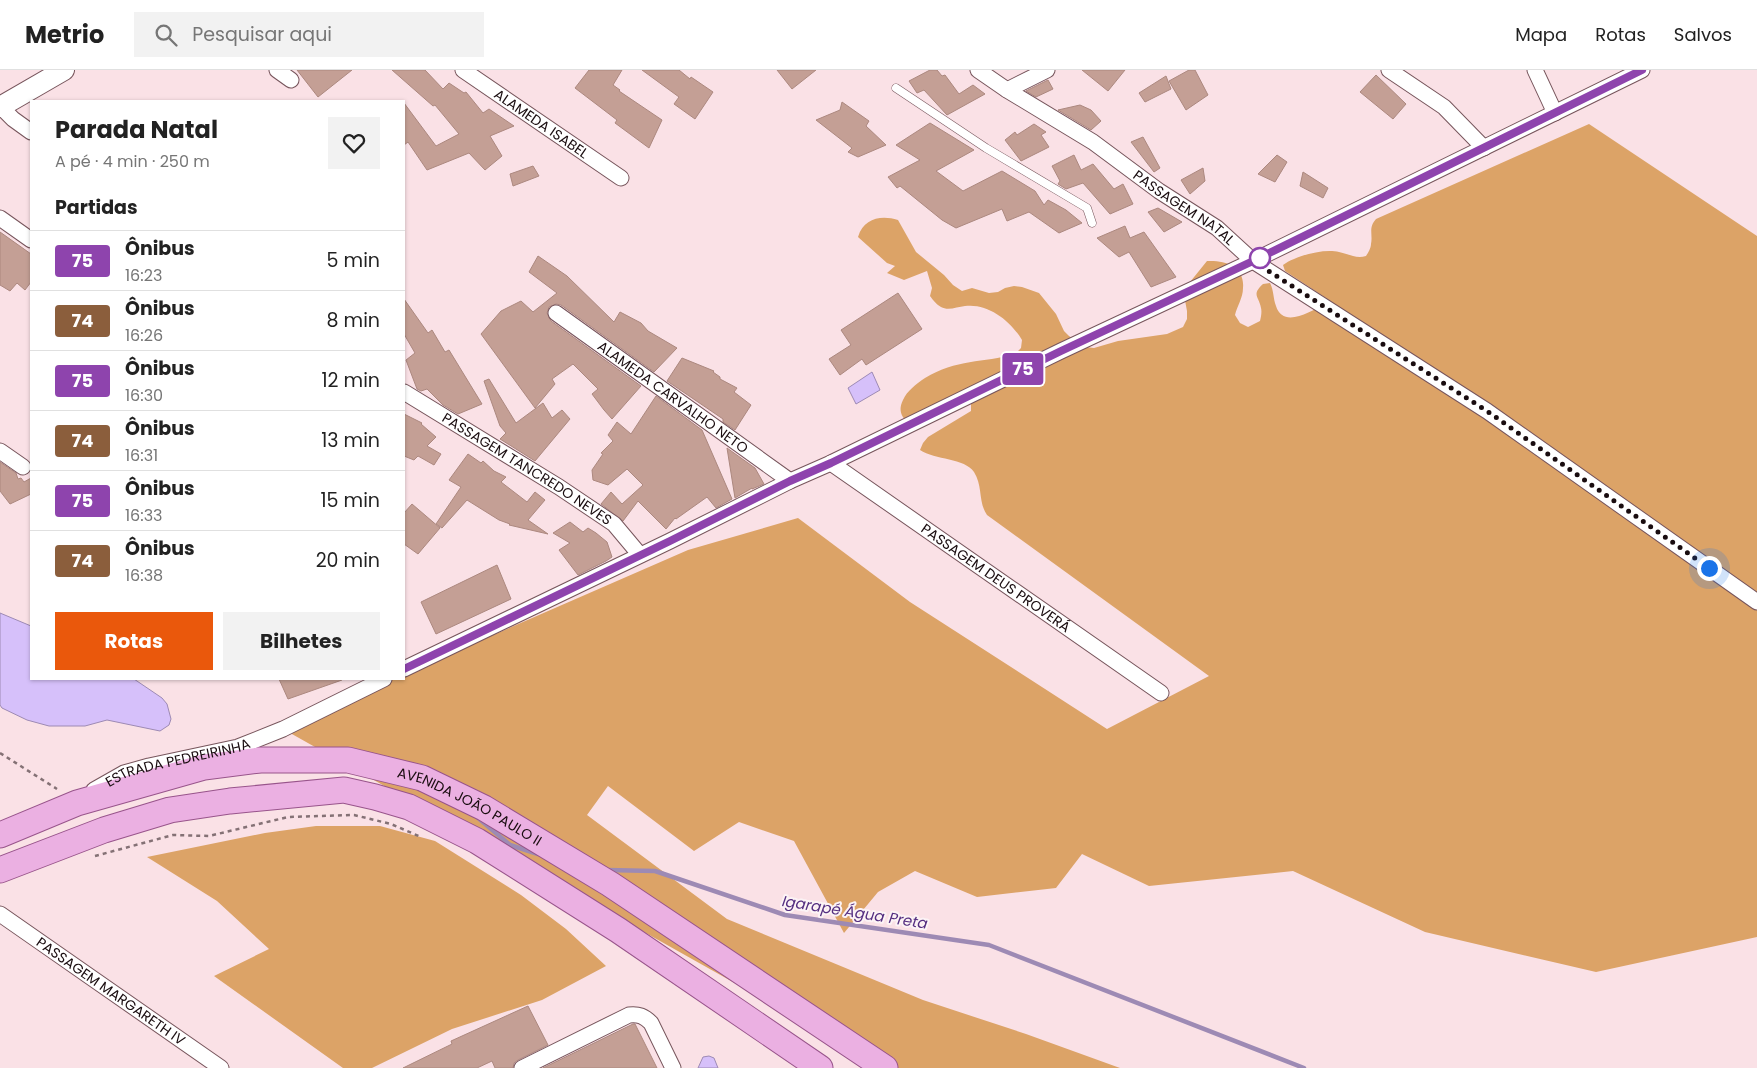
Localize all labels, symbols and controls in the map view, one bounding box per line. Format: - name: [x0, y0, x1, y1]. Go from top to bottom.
- search box: [134, 12, 484, 57]
- text: Metrio: [25, 18, 104, 51]
- icon: search: [152, 21, 180, 49]
- text: Pesquisar aqui: [192, 21, 332, 48]
- text: Mapa: [1515, 22, 1567, 47]
- text: Rotas: [1595, 22, 1646, 47]
- text: Salvos: [1674, 22, 1732, 47]
- street label: ALAMEDA ISABEL: [490, 84, 593, 163]
- text: Parada Natal: [55, 113, 218, 146]
- button: heart: [328, 117, 380, 169]
- text: A pé · 4 min · 250 m: [55, 150, 210, 173]
- street label: PASSAGEM NATAL: [1129, 165, 1239, 250]
- text: Partidas: [55, 194, 138, 221]
- text: Ônibus: [125, 235, 195, 262]
- text: 5 min: [327, 247, 380, 274]
- unlabelled marker: [1249, 247, 1271, 269]
- text: 75: [72, 248, 93, 273]
- text: 16:23: [125, 264, 162, 287]
- text: Ônibus: [125, 295, 195, 322]
- text: 8 min: [327, 307, 380, 334]
- text: 74: [72, 308, 93, 333]
- text: 16:26: [125, 324, 163, 347]
- street label: ALAMEDA CARVALHO NETO: [594, 336, 752, 458]
- line badge: 75: [1000, 353, 1046, 385]
- text: Ônibus: [125, 355, 195, 382]
- text: 75: [1012, 356, 1034, 381]
- text: 12 min: [322, 367, 380, 394]
- text: 75: [72, 368, 93, 393]
- text: 16:30: [125, 384, 163, 407]
- street label: PASSAGEM TANCREDO NEVES: [438, 408, 616, 530]
- text: Ônibus: [125, 415, 195, 442]
- text: 13 min: [321, 427, 380, 454]
- text: 74: [72, 428, 93, 453]
- text: 16:31: [125, 444, 158, 467]
- text: Ônibus: [125, 475, 195, 502]
- text: 15 min: [321, 487, 380, 514]
- text: 75: [72, 488, 93, 513]
- text: 16:33: [125, 504, 163, 527]
- street label: PASSAGEM DEUS PROVERÁ: [917, 519, 1075, 637]
- text: Ônibus: [125, 535, 195, 562]
- text: 20 min: [316, 547, 380, 574]
- text: 74: [72, 548, 93, 573]
- your location: [1697, 556, 1722, 581]
- text: 16:38: [125, 564, 163, 587]
- button: Rotas: [55, 612, 213, 670]
- button: Bilhetes: [223, 612, 380, 670]
- street label: ESTRADA PEDREIRINHA: [102, 733, 253, 792]
- street label: AVENIDA JOÃO PAULO II: [395, 762, 546, 851]
- water label: Igarapé Água Preta: [781, 890, 929, 934]
- street label: PASSAGEM MARGARETH IV: [32, 932, 190, 1050]

